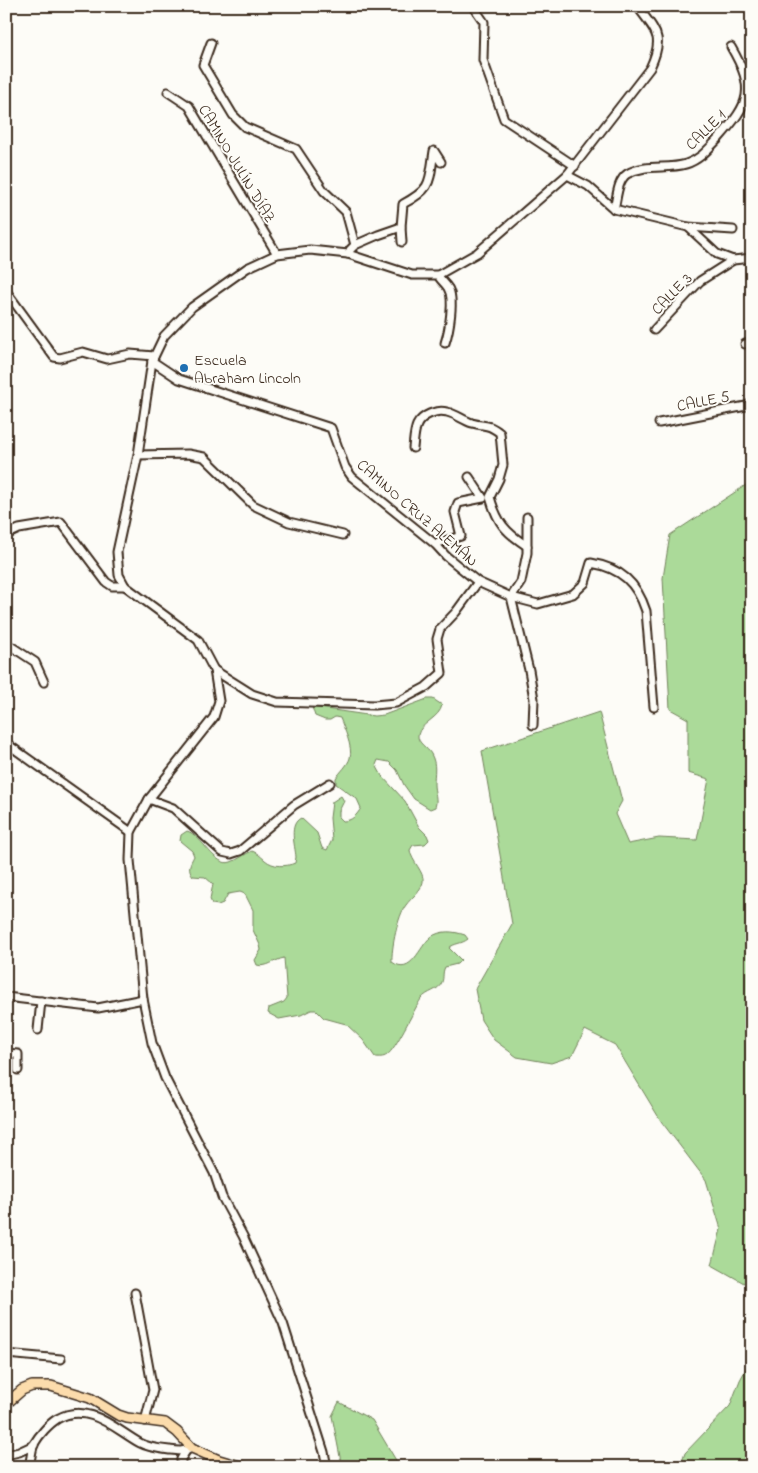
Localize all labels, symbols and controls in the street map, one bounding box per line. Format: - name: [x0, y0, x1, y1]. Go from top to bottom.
- street label: CAMINO JULÍN DÍAZ: [191, 100, 281, 228]
- street label: CALLE 1: [681, 105, 732, 156]
- street label: CALLE 3: [646, 268, 699, 321]
- place label: Escuela Abraham Lincoln: [194, 349, 301, 391]
- marker: Escuela Abraham Lincoln: [178, 362, 190, 374]
- street label: CALLE 5: [675, 385, 732, 419]
- street label: CAMINO CRUZ ALEMÁN: [351, 454, 483, 573]

